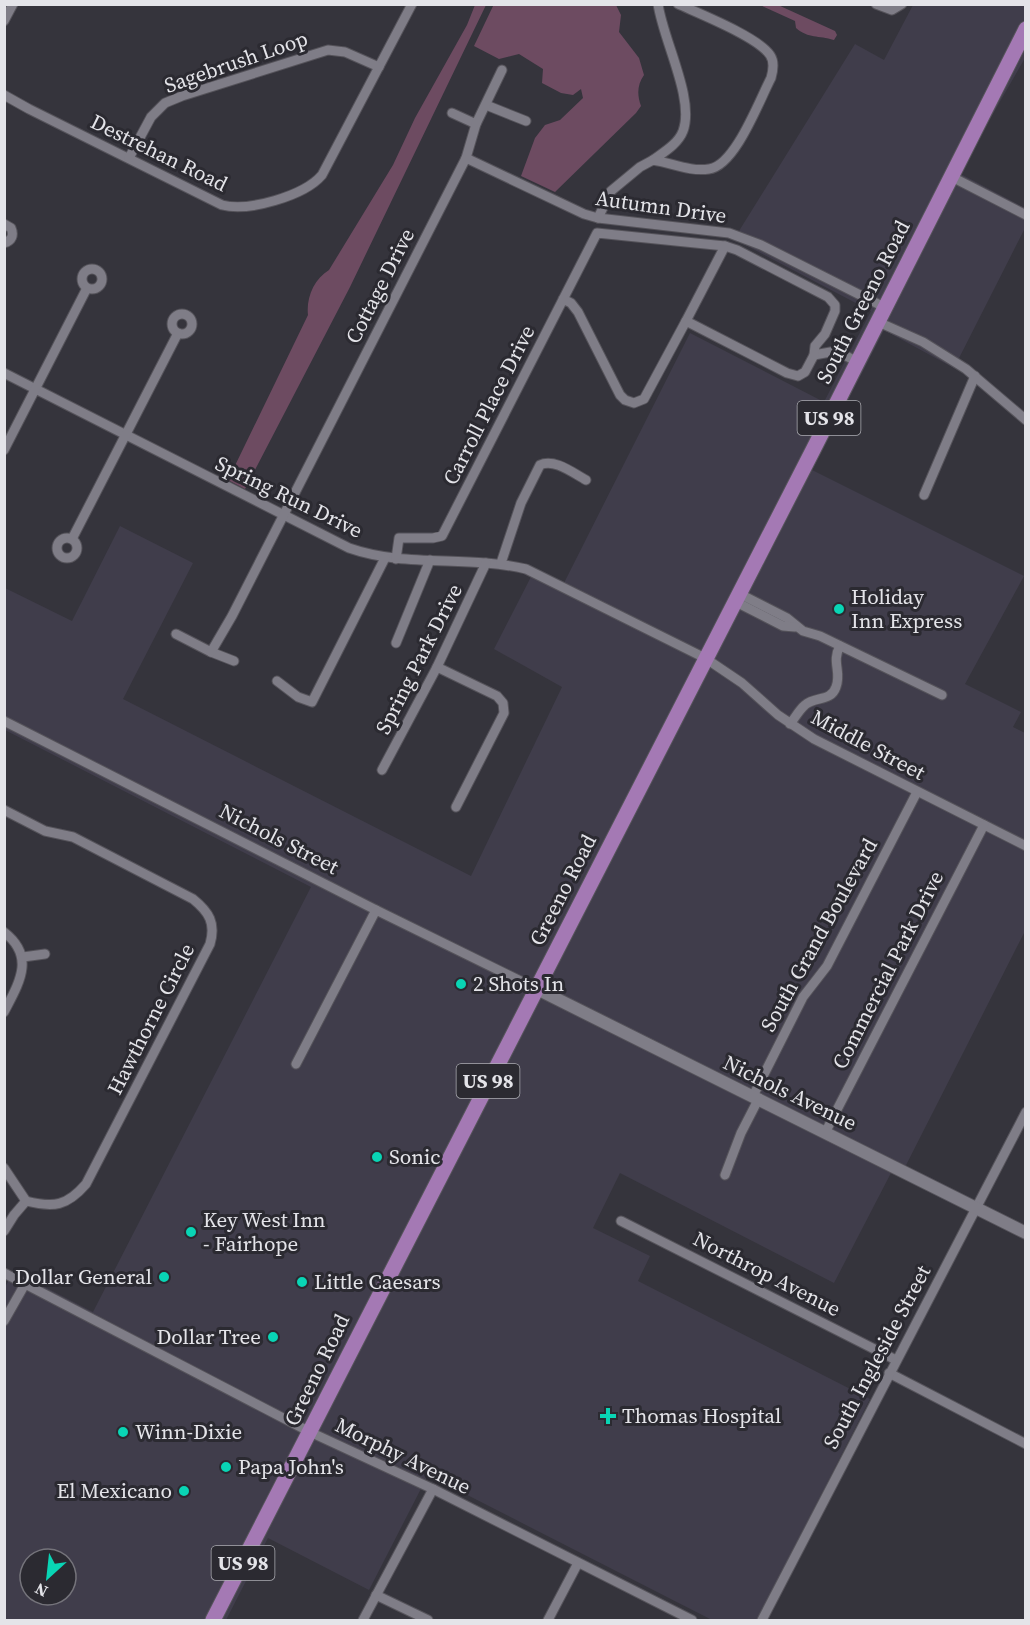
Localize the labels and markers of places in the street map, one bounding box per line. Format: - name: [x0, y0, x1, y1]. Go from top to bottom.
- place label: Holiday Inn Express: [851, 582, 962, 635]
- marker: Holiday Inn Express: [832, 602, 846, 616]
- place label: 2 Shots In: [473, 969, 564, 998]
- marker: 2 Shots In: [454, 977, 468, 991]
- place label: Sonic: [389, 1142, 441, 1171]
- marker: Sonic: [370, 1150, 384, 1164]
- place label: Key West Inn - Fairhope: [203, 1205, 326, 1258]
- marker: Key West Inn - Fairhope: [184, 1225, 198, 1239]
- place label: Dollar General: [15, 1262, 152, 1291]
- place label: Little Caesars: [314, 1267, 441, 1296]
- marker: Dollar General: [157, 1270, 171, 1284]
- marker: Little Caesars: [295, 1275, 309, 1289]
- place label: Dollar Tree: [156, 1322, 261, 1351]
- marker: Dollar Tree: [266, 1330, 280, 1344]
- place label: Thomas Hospital: [622, 1401, 781, 1430]
- marker: Thomas Hospital: [599, 1407, 617, 1425]
- place label: Winn-Dixie: [135, 1417, 242, 1446]
- marker: Winn-Dixie: [116, 1425, 130, 1439]
- place label: Papa John's: [238, 1452, 344, 1481]
- marker: Papa John's: [219, 1460, 233, 1474]
- place label: El Mexicano: [57, 1476, 172, 1505]
- marker: El Mexicano: [177, 1484, 191, 1498]

